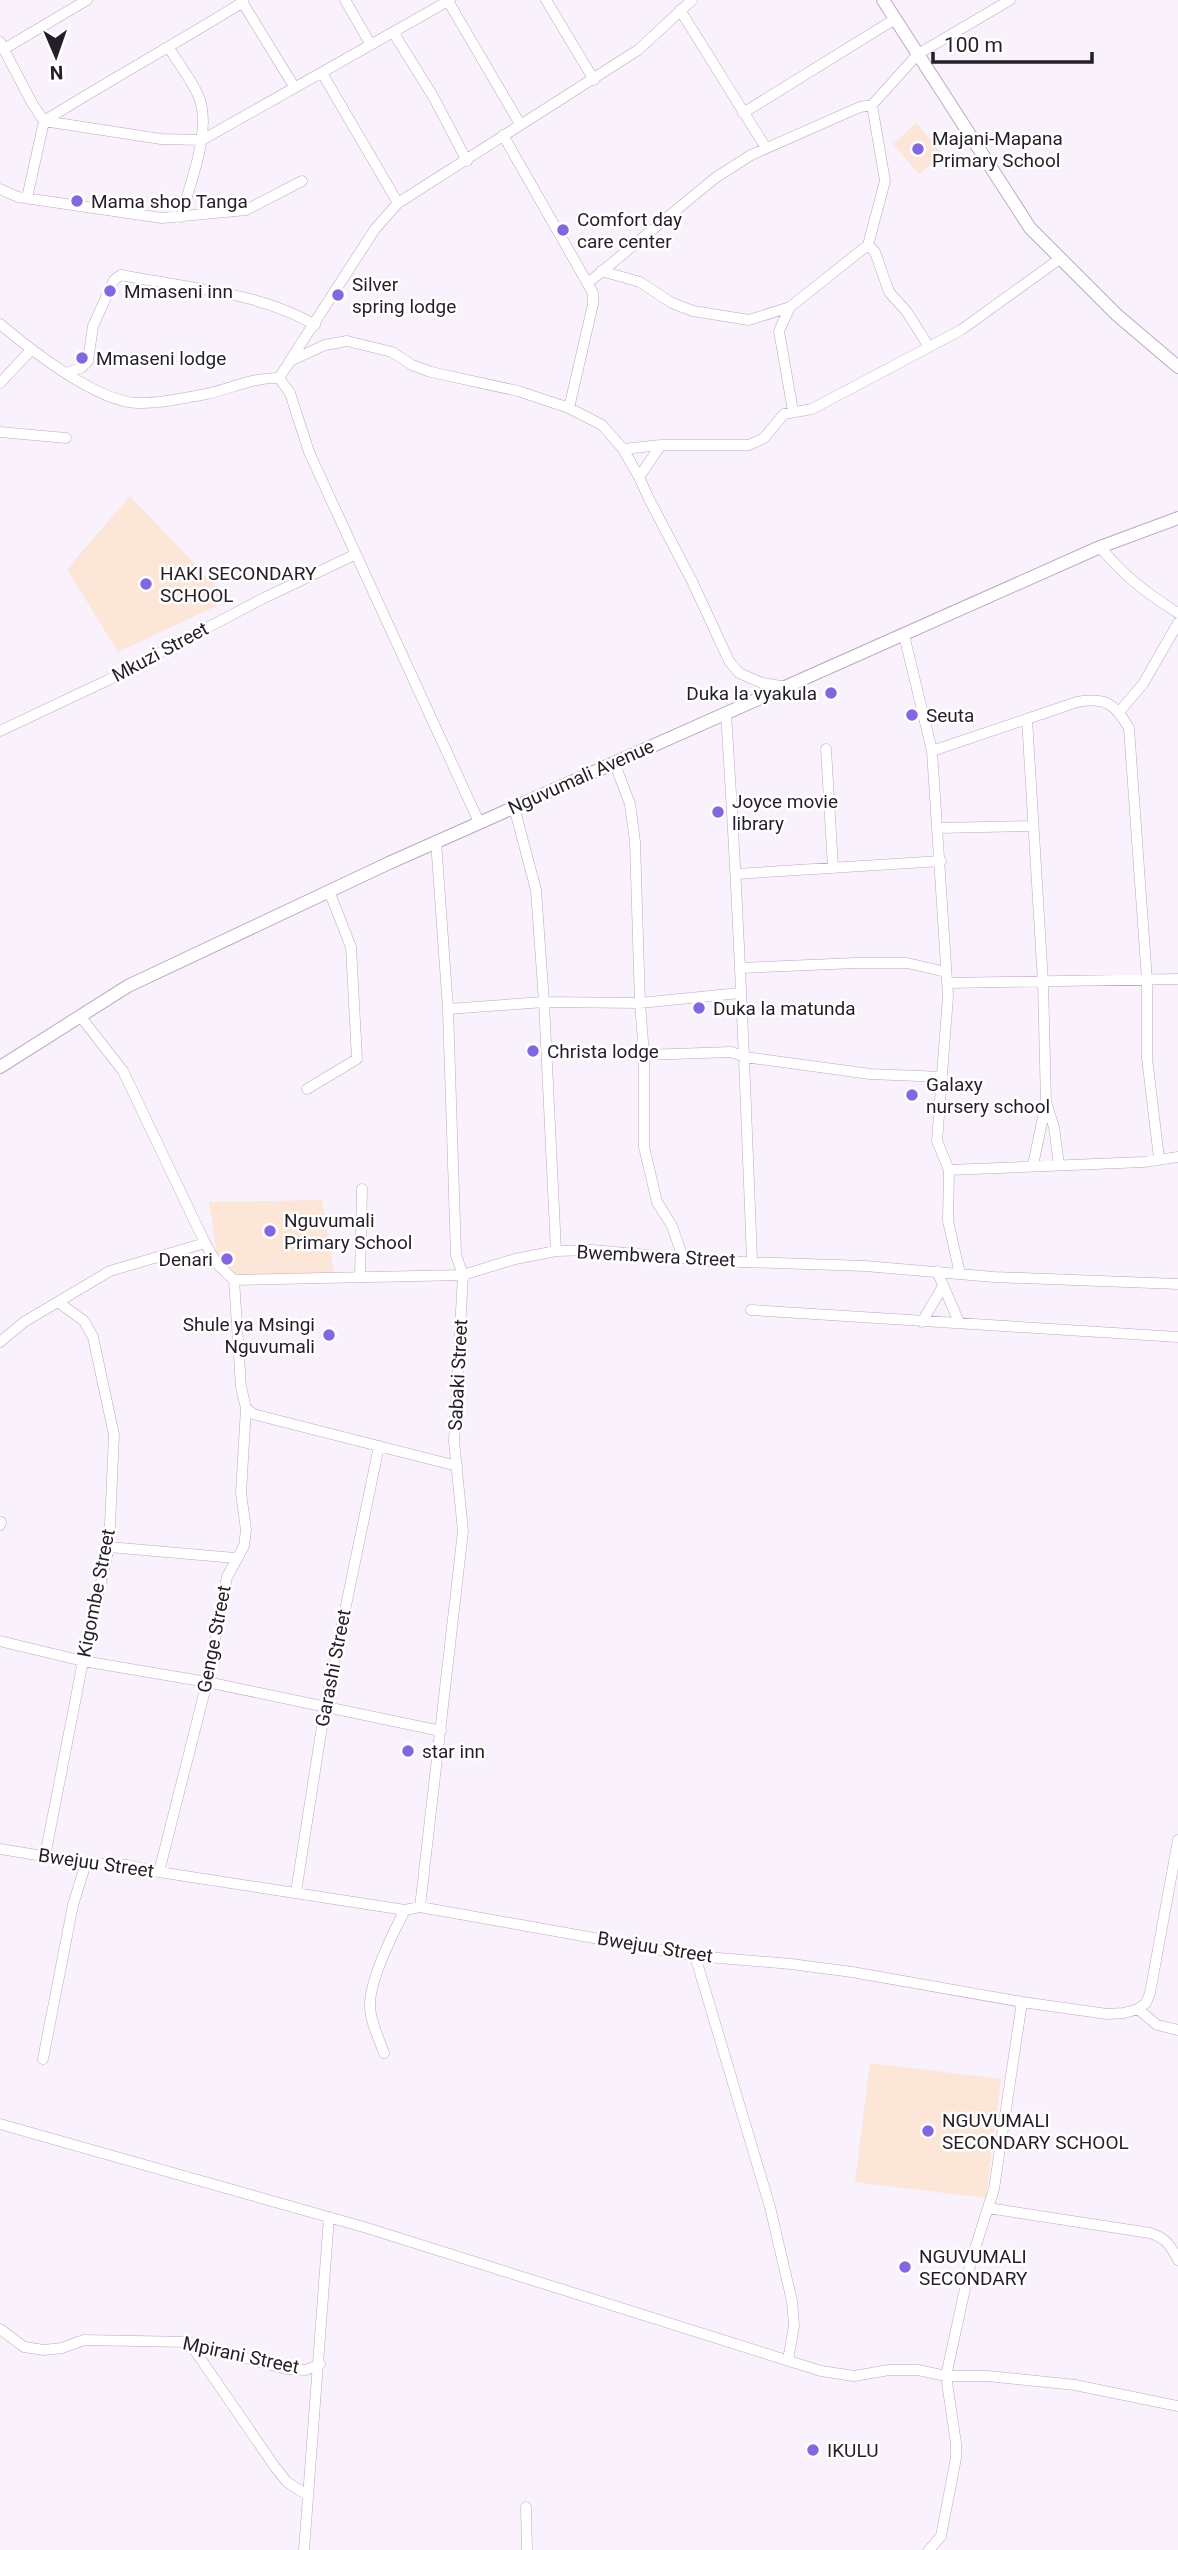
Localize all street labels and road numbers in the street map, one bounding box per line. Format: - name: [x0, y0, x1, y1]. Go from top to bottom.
- street label: Mkuzi Street: [108, 617, 212, 687]
- street label: Nguvumali Avenue: [504, 734, 658, 820]
- street label: Bwembwera Street: [576, 1240, 736, 1272]
- street label: Sabaki Street: [444, 1319, 472, 1431]
- street label: Kigombe Street: [72, 1527, 120, 1659]
- street label: Genge Street: [192, 1583, 236, 1695]
- street label: Garashi Street: [310, 1607, 356, 1729]
- street label: Bwejuu Street: [37, 1844, 155, 1882]
- street label: Bwejuu Street: [596, 1927, 714, 1967]
- street label: Mpirani Street: [181, 2331, 301, 2379]

